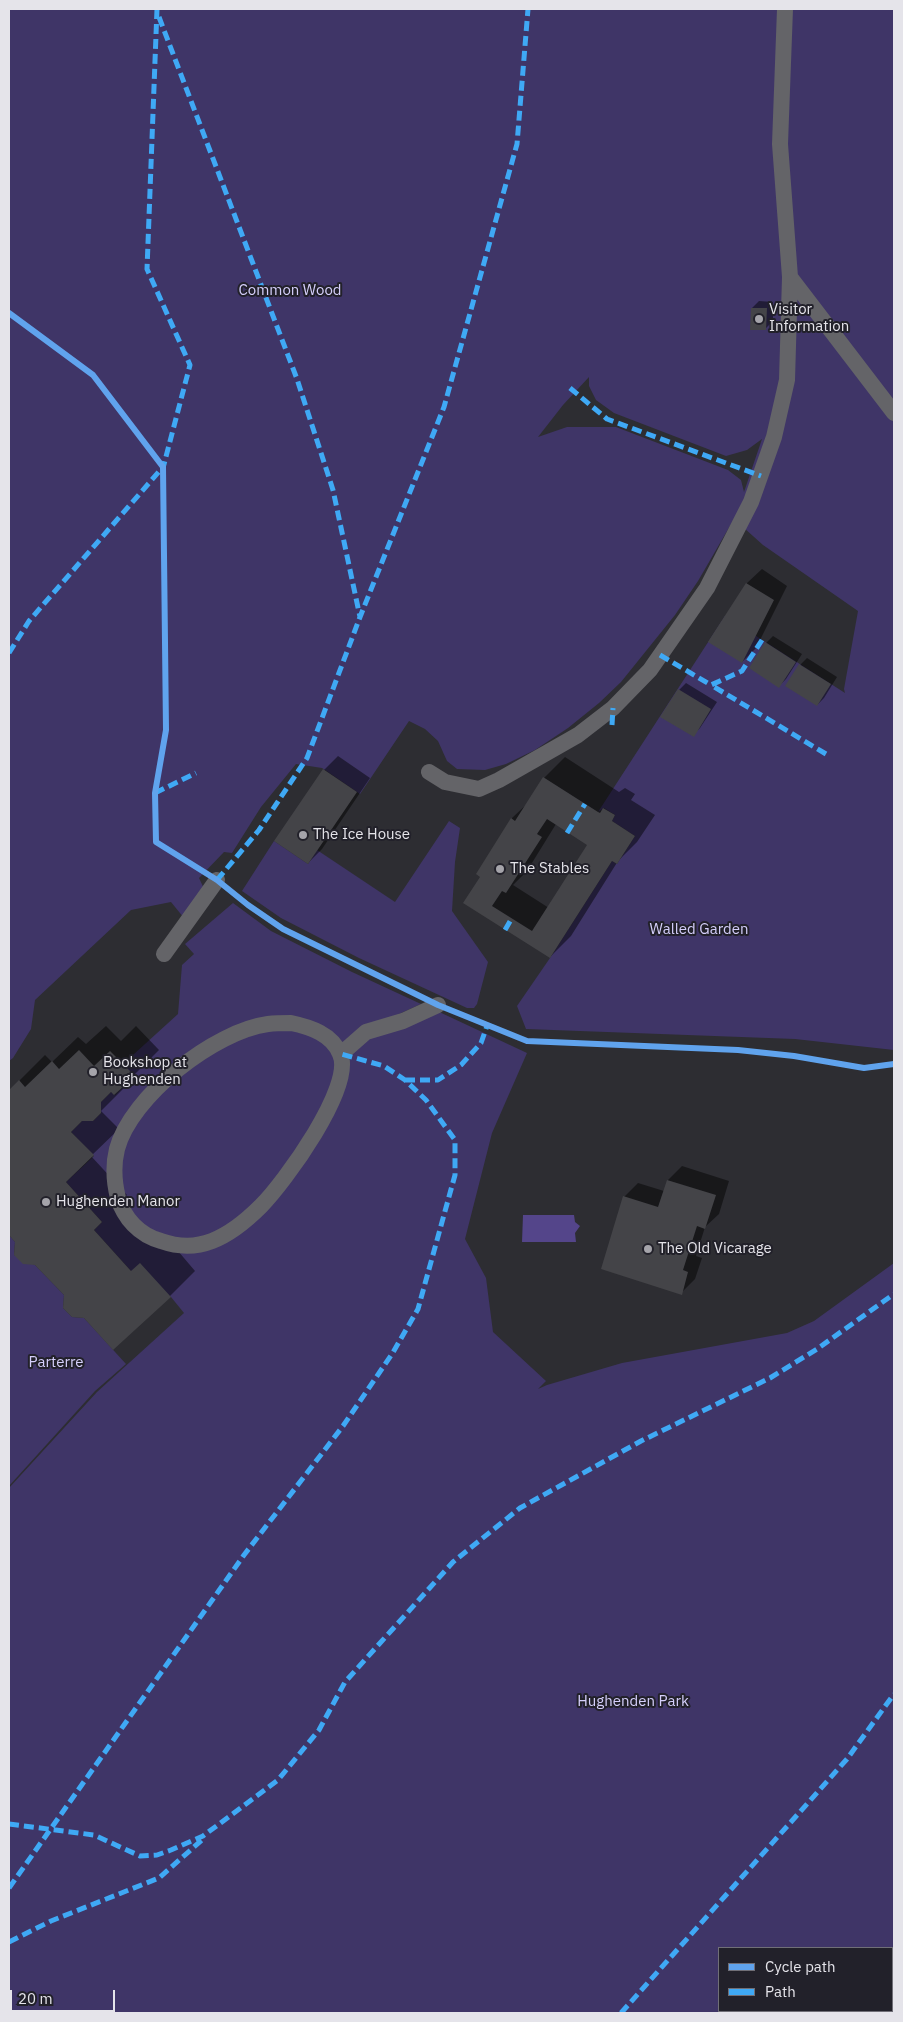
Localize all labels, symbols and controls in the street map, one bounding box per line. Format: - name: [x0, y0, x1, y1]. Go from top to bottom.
- park label: Common Wood: [238, 282, 342, 300]
- place label: Visitor Information: [769, 301, 849, 336]
- marker: Visitor Information: [753, 313, 765, 325]
- place label: The Ice House: [313, 826, 410, 844]
- marker: The Ice House: [297, 829, 309, 841]
- place label: The Stables: [510, 860, 589, 878]
- marker: The Stables: [494, 863, 506, 875]
- park label: Walled Garden: [649, 921, 749, 939]
- place label: Bookshop at Hughenden: [103, 1054, 187, 1089]
- marker: Bookshop at Hughenden: [87, 1066, 99, 1078]
- place label: Hughenden Manor: [56, 1193, 180, 1211]
- marker: Hughenden Manor: [40, 1196, 52, 1208]
- place label: The Old Vicarage: [658, 1240, 772, 1258]
- marker: The Old Vicarage: [642, 1243, 654, 1255]
- park label: Parterre: [28, 1354, 84, 1372]
- park label: Hughenden Park: [577, 1693, 689, 1711]
- legend: [718, 1947, 893, 2012]
- text: Cycle path: [765, 1957, 836, 1976]
- scale bar: [12, 1980, 118, 2012]
- text: Path: [765, 1982, 796, 2001]
- text: 20 m: [18, 1989, 53, 2008]

